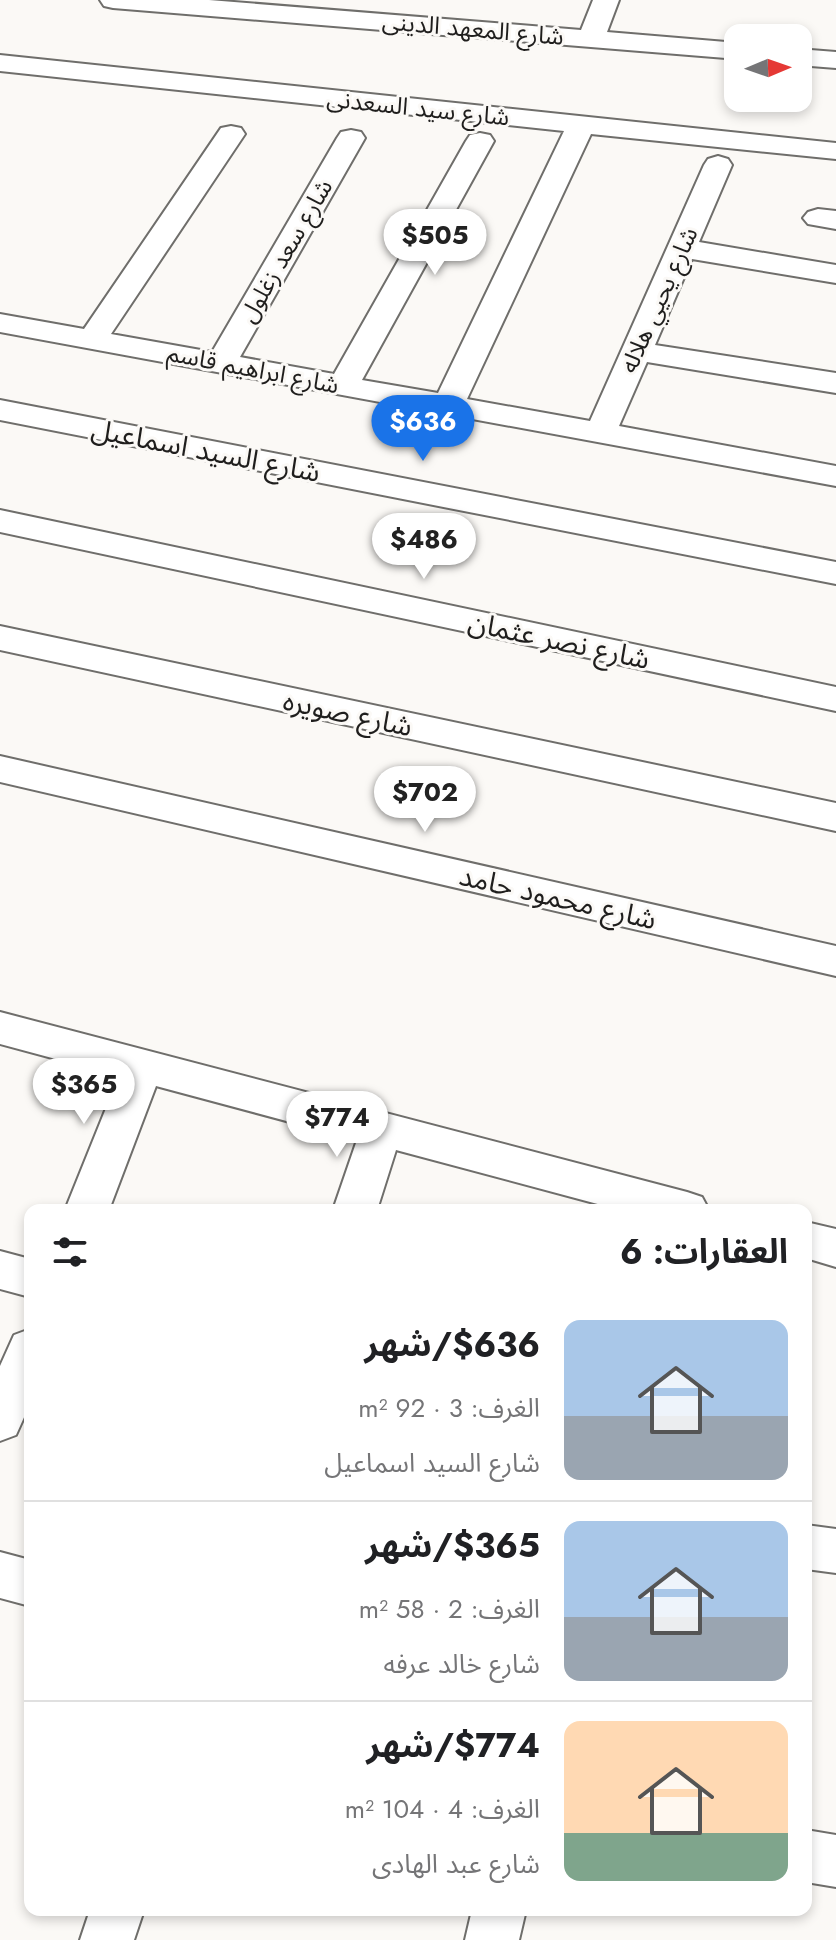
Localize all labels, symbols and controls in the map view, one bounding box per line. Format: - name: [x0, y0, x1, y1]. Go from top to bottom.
- street label: شارع المعهد الدينى: [381, 3, 565, 54]
- north arrow: [724, 24, 812, 112]
- map controls: [724, 24, 812, 112]
- street label: شارع سيد السعدنى: [325, 81, 511, 134]
- street label: شارع سعد زغلول: [230, 172, 341, 329]
- pin: $505: [388, 209, 482, 277]
- text: $505: [402, 216, 468, 254]
- street label: شارع يحيي هلاله: [611, 221, 708, 379]
- street label: شارع ابراهيم قاسم: [164, 335, 342, 402]
- pin: $636: [376, 395, 470, 463]
- text: $636: [389, 402, 457, 440]
- street label: شارع السيد اسماعيل: [88, 408, 324, 493]
- pin: $486: [377, 513, 471, 581]
- text: $486: [390, 520, 458, 558]
- street label: شارع نصر عثمان: [464, 601, 653, 680]
- street label: شارع صويره: [279, 680, 416, 747]
- pin: $702: [378, 766, 472, 834]
- text: $702: [392, 773, 458, 811]
- street label: شارع محمود حامد: [455, 855, 660, 940]
- pin: $365: [37, 1058, 131, 1126]
- text: $365: [51, 1065, 117, 1103]
- pin: $774: [290, 1091, 384, 1159]
- text: $774: [304, 1098, 370, 1136]
- text: العقارات: 6: [620, 1227, 788, 1276]
- icon: filters: [48, 1230, 92, 1274]
- text: $636/شهر: [365, 1320, 540, 1369]
- icon: home: [628, 1352, 724, 1448]
- text: الغرف: 3 · 92 m²: [358, 1389, 540, 1427]
- text: شارع السيد اسماعيل: [324, 1444, 540, 1482]
- text: $365/شهر: [365, 1521, 540, 1570]
- icon: home: [628, 1553, 724, 1649]
- text: الغرف: 2 · 58 m²: [359, 1590, 540, 1628]
- text: شارع خالد عرفه: [383, 1645, 540, 1683]
- text: $774/شهر: [366, 1721, 540, 1770]
- icon: home: [628, 1753, 724, 1849]
- text: الغرف: 4 · 104 m²: [345, 1790, 540, 1828]
- text: شارع عبد الهادى: [372, 1845, 540, 1883]

